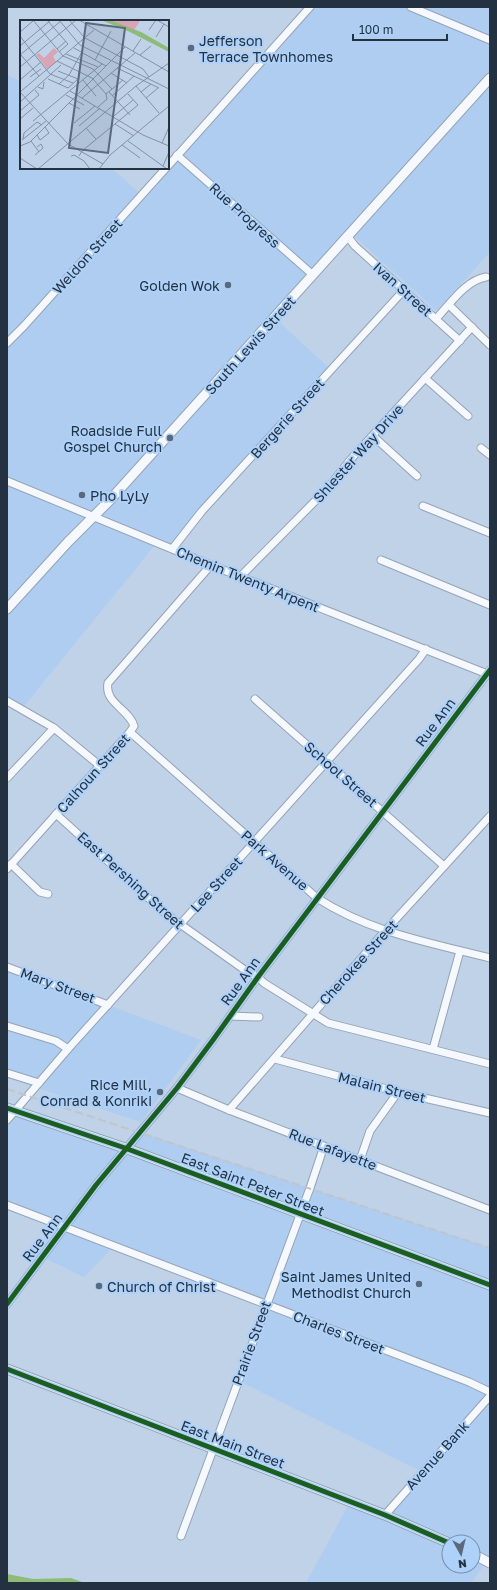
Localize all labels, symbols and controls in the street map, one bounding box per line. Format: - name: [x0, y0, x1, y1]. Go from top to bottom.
- scale bar: [353, 16, 447, 42]
- inset map: [20, 20, 169, 169]
- text: 100 m: [359, 22, 393, 37]
- place label: Jefferson Terrace Townhomes: [199, 32, 333, 65]
- marker: Jefferson Terrace Townhomes: [186, 43, 196, 53]
- street label: Rue Progress: [206, 179, 284, 251]
- street label: Weldon Street: [49, 215, 125, 297]
- street label: Ivan Street: [370, 258, 436, 320]
- place label: Golden Wok: [139, 277, 220, 294]
- marker: Golden Wok: [223, 280, 233, 290]
- street label: South Lewis Street: [201, 292, 299, 398]
- street label: Bergerie Street: [247, 374, 327, 462]
- street label: Shlester Way Drive: [309, 400, 407, 506]
- place label: Roadside Full Gospel Church: [63, 422, 162, 455]
- marker: Roadside Full Gospel Church: [165, 433, 175, 443]
- place label: Pho LyLy: [90, 487, 149, 504]
- marker: Pho LyLy: [77, 490, 87, 500]
- street label: Chemin Twenty Arpent: [174, 543, 322, 615]
- street label: Rue Ann: [411, 695, 459, 749]
- street label: Calhoun Street: [53, 730, 133, 816]
- street label: School Street: [301, 738, 381, 810]
- street label: Park Avenue: [238, 826, 312, 894]
- street label: East Pershing Street: [74, 828, 188, 932]
- street label: Lee Street: [187, 853, 245, 915]
- street label: Cherokee Street: [315, 916, 401, 1008]
- street label: Rue Ann: [217, 953, 263, 1009]
- street label: Mary Street: [18, 964, 98, 1006]
- street label: Malain Street: [336, 1068, 428, 1106]
- place label: Rice Mill, Conrad & Konriki: [40, 1076, 152, 1109]
- marker: Rice Mill, Conrad & Konriki: [155, 1087, 165, 1097]
- street label: Rue Lafayette: [287, 1124, 379, 1174]
- street label: East Saint Peter Street: [179, 1149, 327, 1219]
- street label: Rue Ann: [18, 1210, 66, 1264]
- place label: Saint James United Methodist Church: [281, 1268, 411, 1301]
- place label: Church of Christ: [107, 1278, 216, 1295]
- marker: Saint James United Methodist Church: [414, 1279, 424, 1289]
- marker: Church of Christ: [94, 1281, 104, 1291]
- street label: Prairie Street: [228, 1299, 274, 1387]
- street label: Charles Street: [291, 1307, 387, 1357]
- street label: East Main Street: [179, 1416, 287, 1472]
- street label: Avenue Bank: [402, 1417, 472, 1493]
- north arrow: [441, 1534, 481, 1574]
- text: N: [457, 1557, 468, 1571]

